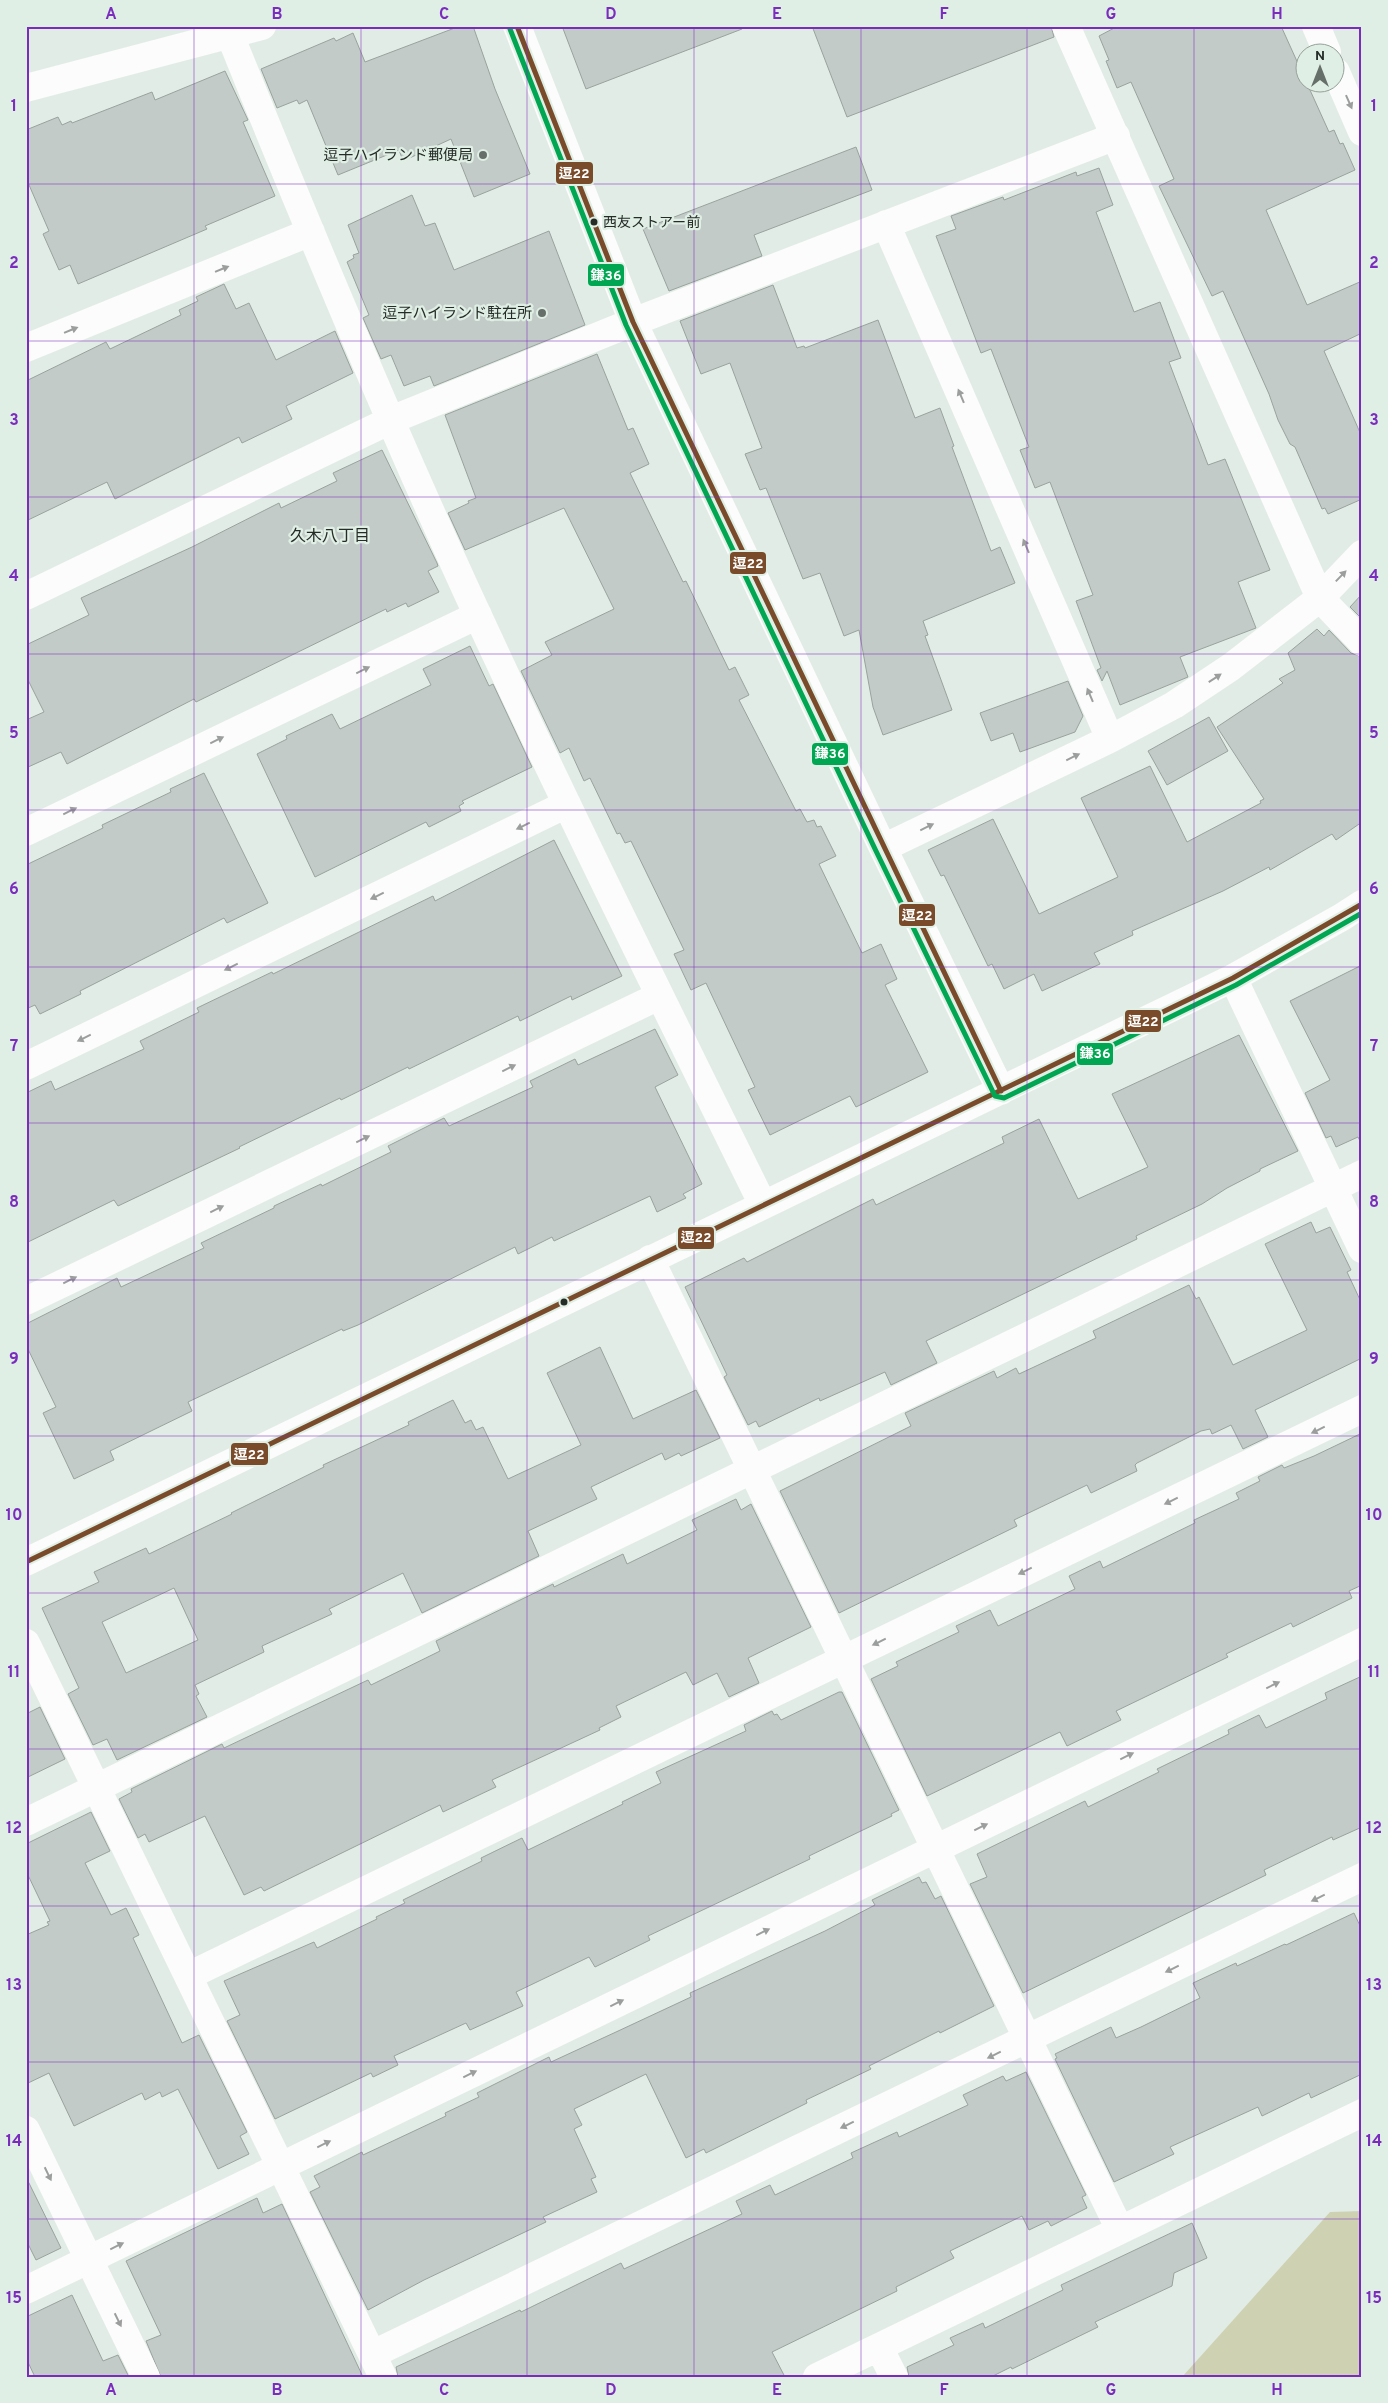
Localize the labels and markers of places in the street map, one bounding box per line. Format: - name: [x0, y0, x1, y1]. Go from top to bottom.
- place label: 逗子ハイランド郵便局: [323, 147, 473, 166]
- marker: 逗子ハイランド郵便局: [477, 149, 489, 161]
- place label: 西友ストアー前: [603, 214, 700, 232]
- marker: 西友ストアー前: [589, 217, 599, 227]
- place label: 逗子ハイランド駐在所: [382, 305, 532, 324]
- marker: 逗子ハイランド駐在所: [536, 307, 548, 319]
- unlabelled marker: [559, 1297, 569, 1307]

